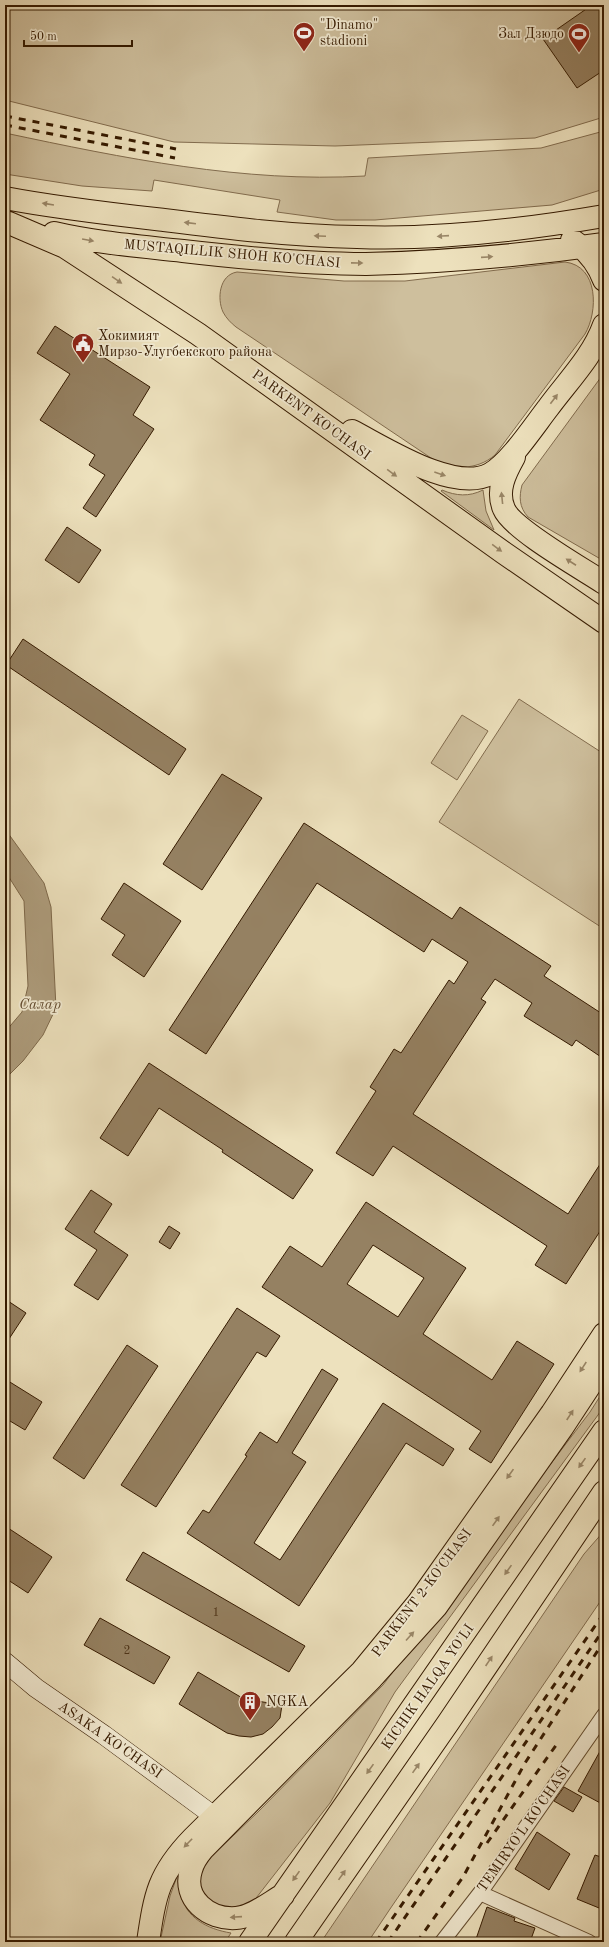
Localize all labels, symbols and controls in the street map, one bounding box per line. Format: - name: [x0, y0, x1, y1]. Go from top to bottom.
- place label: "Dinamo" stadioni: [320, 18, 378, 48]
- sports icon: "Dinamo" stadioni: [291, 20, 317, 53]
- sports icon: Зал Дзюдо: [566, 21, 592, 54]
- scale bar: [24, 22, 132, 48]
- place label: Зал Дзюдо: [498, 27, 564, 41]
- text: 50 m: [30, 30, 57, 43]
- one-way arrow: [42, 201, 54, 207]
- one-way arrow: [184, 220, 196, 226]
- one-way arrow: [437, 232, 449, 239]
- one-way arrow: [313, 233, 326, 239]
- one-way arrow: [82, 238, 94, 244]
- street label: MUSTAQILLIK SHOH KO'CHASI: [123, 238, 341, 270]
- one-way arrow: [481, 253, 493, 260]
- one-way arrow: [351, 260, 363, 267]
- one-way arrow: [112, 276, 123, 284]
- place label: Хокимият Мирзо-Улугбекского района: [98, 329, 272, 359]
- public building icon: Хокимият Мирзо-Улугбекского района: [70, 331, 96, 364]
- street label: PARKENT KO'CHASI: [249, 367, 373, 463]
- one-way arrow: [550, 394, 558, 405]
- one-way arrow: [386, 468, 397, 477]
- one-way arrow: [434, 471, 446, 477]
- one-way arrow: [498, 492, 505, 504]
- one-way arrow: [492, 544, 503, 552]
- one-way arrow: [566, 558, 576, 566]
- water label: Салар: [19, 998, 61, 1013]
- one-way arrow: [579, 1361, 586, 1372]
- one-way arrow: [567, 1409, 574, 1421]
- one-way arrow: [578, 1458, 586, 1468]
- one-way arrow: [506, 1469, 514, 1479]
- one-way arrow: [492, 1516, 500, 1527]
- street label: PARKENT 2-KO'CHASI: [369, 1527, 475, 1659]
- one-way arrow: [504, 1565, 512, 1575]
- house number: 1: [213, 1607, 219, 1619]
- street label: KICHIK HALQA YO'LI: [379, 1622, 477, 1752]
- one-way arrow: [405, 1631, 414, 1642]
- house number: 2: [124, 1645, 130, 1657]
- one-way arrow: [485, 1656, 493, 1666]
- building icon: NGKA: [237, 1689, 263, 1722]
- place label: NGKA: [266, 1695, 308, 1709]
- street label: ASAKA KO'CHASI: [55, 1699, 165, 1781]
- one-way arrow: [412, 1763, 420, 1774]
- street label: TEMIRYO'L KO'CHASI: [475, 1763, 573, 1895]
- one-way arrow: [366, 1764, 374, 1774]
- one-way arrow: [183, 1838, 193, 1848]
- one-way arrow: [292, 1870, 300, 1881]
- one-way arrow: [338, 1870, 346, 1881]
- one-way arrow: [229, 1914, 242, 1921]

